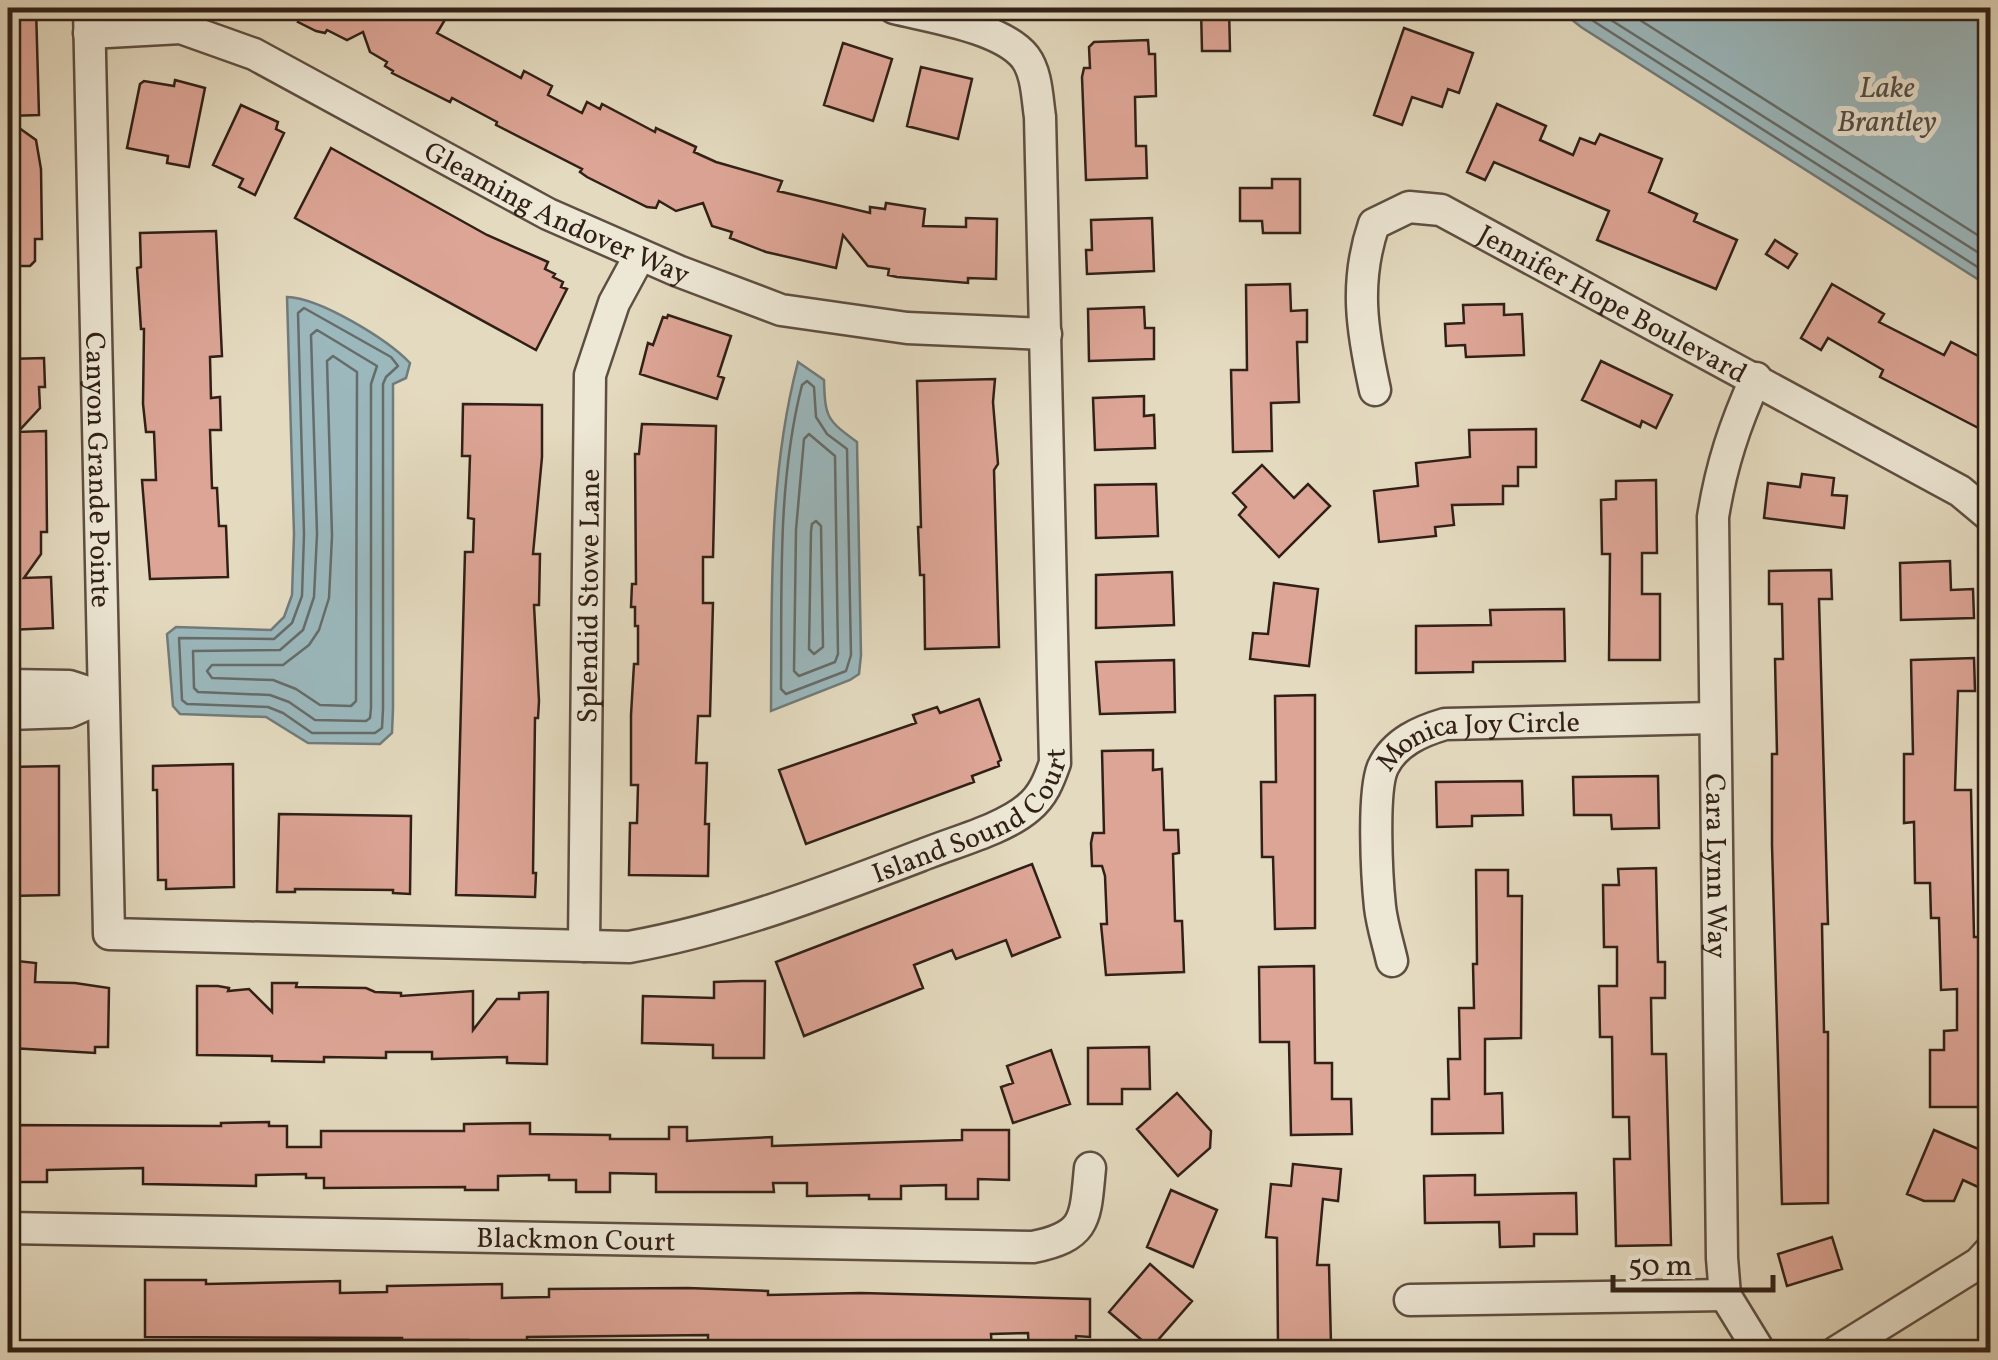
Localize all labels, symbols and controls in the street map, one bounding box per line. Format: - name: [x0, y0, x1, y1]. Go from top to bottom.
- water label: Lake Brantley: [1837, 68, 1937, 144]
- street label: Gleaming Andover Way: [416, 133, 695, 296]
- street label: Jennifer Hope Boulevard: [1470, 216, 1754, 394]
- street label: Canyon Grande Pointe: [74, 331, 119, 608]
- street label: Splendid Stowe Lane: [569, 468, 611, 724]
- street label: Monica Joy Circle: [1368, 704, 1580, 780]
- street label: Island Sound Court: [867, 748, 1078, 894]
- street label: Cara Lynn Way: [1694, 773, 1735, 959]
- street label: Blackmon Court: [476, 1220, 676, 1262]
- scale bar: [1613, 1230, 1773, 1292]
- text: 50 m: [1628, 1246, 1692, 1288]

